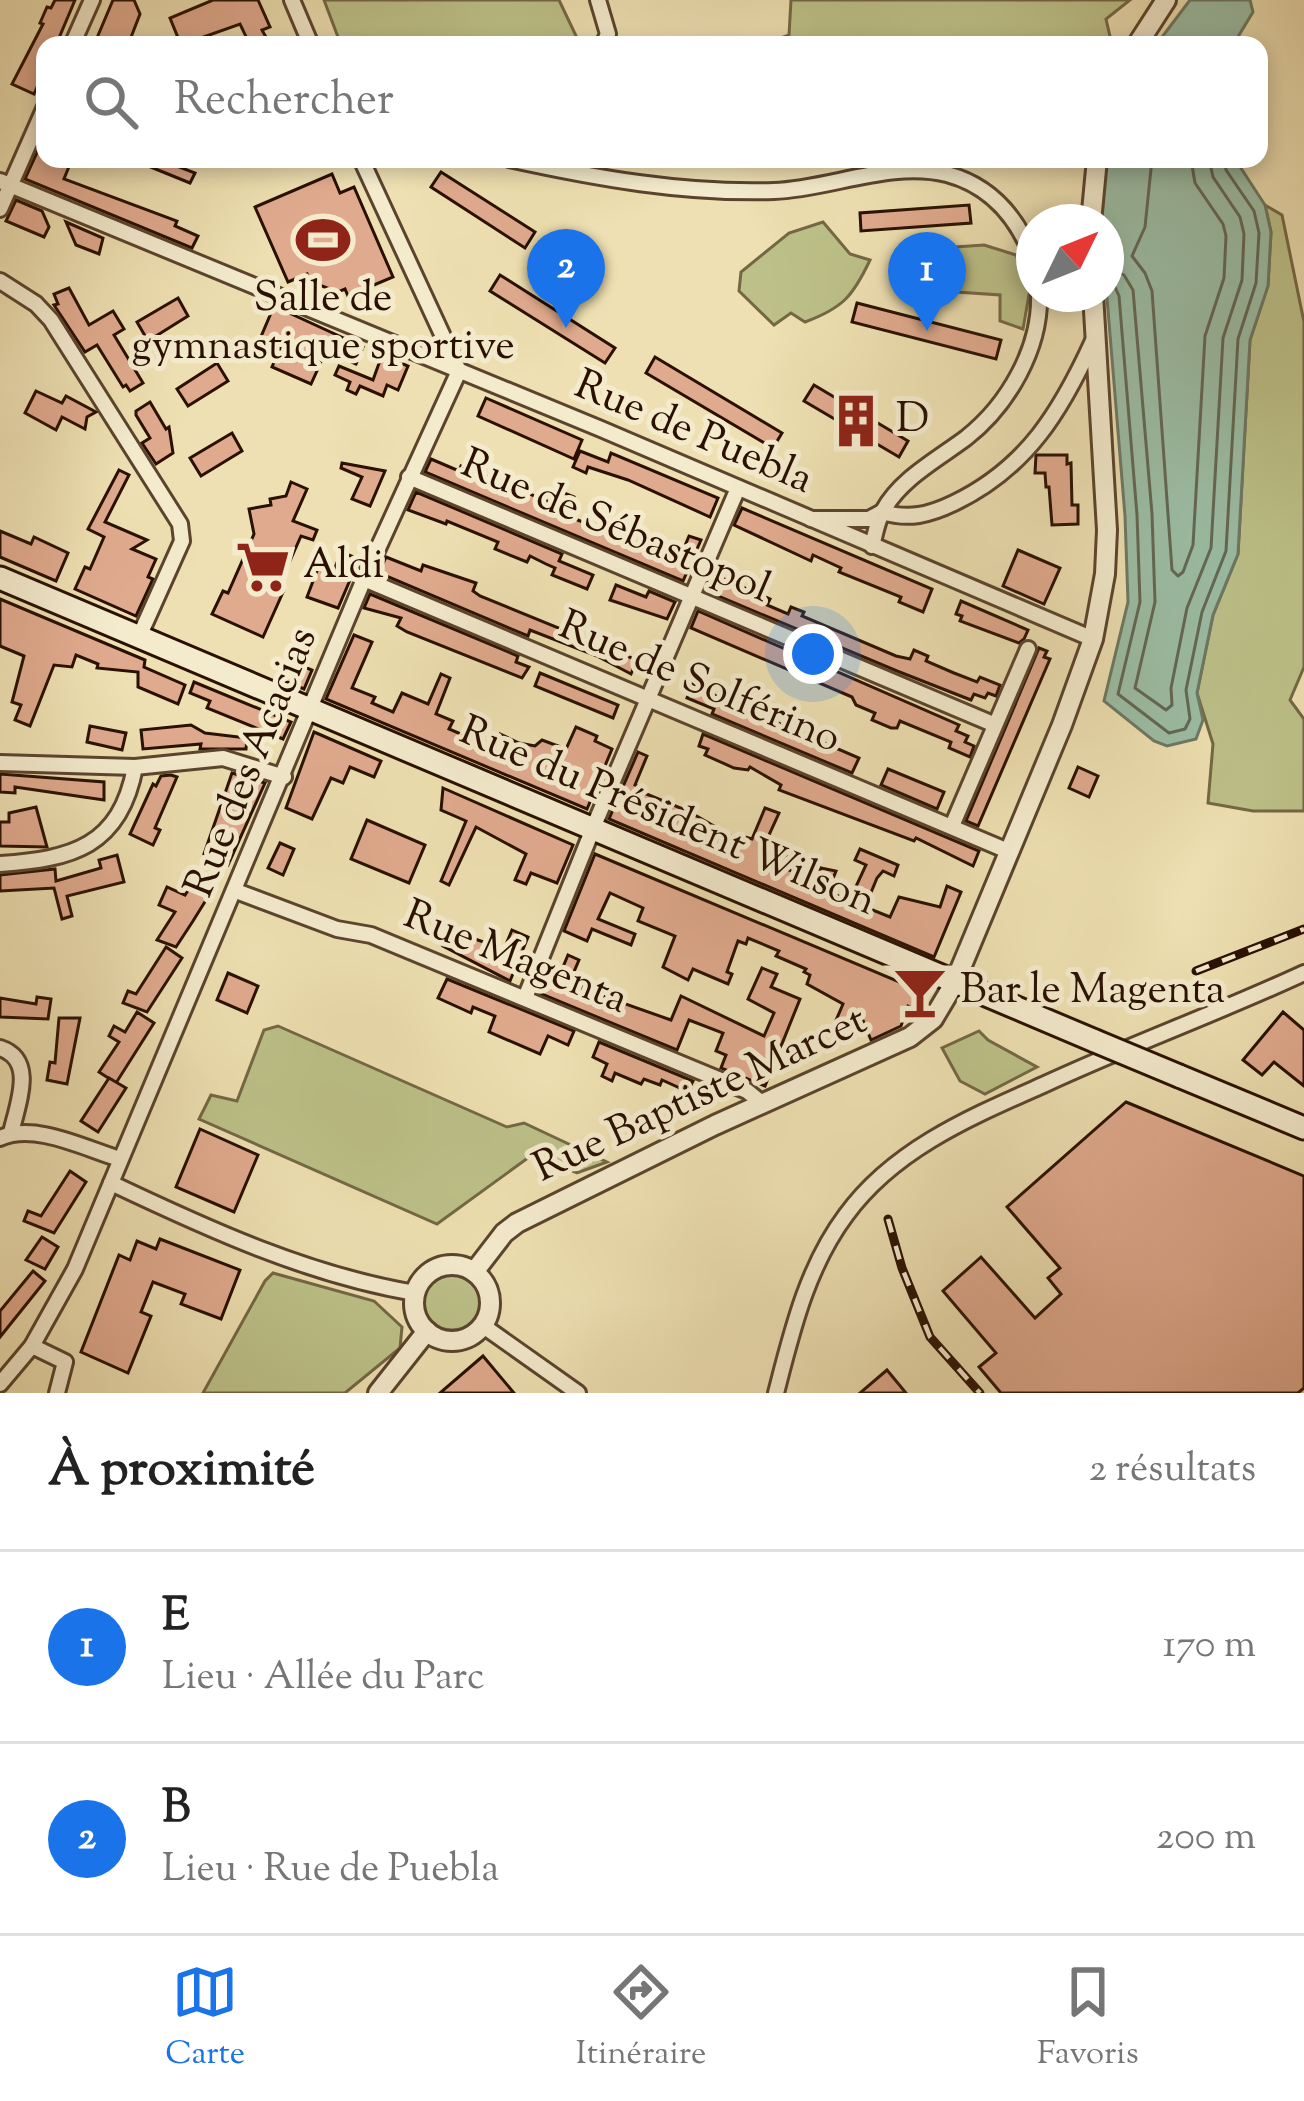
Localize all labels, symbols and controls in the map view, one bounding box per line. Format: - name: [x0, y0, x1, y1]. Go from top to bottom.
- search box: [36, 36, 1268, 168]
- icon: search: [78, 69, 144, 135]
- text: Rechercher: [174, 70, 394, 135]
- north arrow: [1016, 204, 1124, 312]
- sports icon: Salle de gymnastique sportive: [294, 211, 352, 269]
- pin: 2: [527, 229, 605, 328]
- pin: 1: [888, 232, 966, 331]
- place label: Salle de gymnastique sportive: [131, 270, 515, 378]
- street label: Rue de Puebla: [564, 357, 822, 511]
- place label: D: [896, 391, 929, 451]
- building icon: D: [827, 392, 885, 450]
- street label: Rue de Sébastopol: [451, 436, 779, 620]
- place label: Aldi: [303, 537, 384, 597]
- supermarket icon: Aldi: [234, 538, 292, 596]
- street label: Rue de Solférino: [549, 598, 849, 770]
- street label: Rue des Acacias: [172, 619, 334, 907]
- your location: [783, 624, 843, 684]
- street label: Rue du Président Wilson: [449, 703, 885, 933]
- street label: Rue Magenta: [394, 887, 636, 1031]
- place label: Bar le Magenta: [960, 962, 1225, 1022]
- bar icon: Bar le Magenta: [891, 963, 949, 1021]
- street label: Rue Baptiste Marcet: [524, 992, 878, 1200]
- text: À proximité: [48, 1435, 315, 1508]
- text: 2 résultats: [1089, 1443, 1256, 1499]
- text: E: [162, 1586, 189, 1651]
- text: 1: [80, 1619, 94, 1675]
- text: 170 m: [1163, 1619, 1256, 1675]
- text: Lieu · Allée du Parc: [162, 1651, 485, 1707]
- text: B: [162, 1778, 190, 1843]
- text: 2: [78, 1811, 96, 1867]
- text: 200 m: [1156, 1811, 1256, 1867]
- text: Lieu · Rue de Puebla: [162, 1843, 499, 1899]
- tab: Carte: [165, 1959, 245, 2079]
- tab: Itinéraire: [576, 1959, 706, 2079]
- tab: Favoris: [1037, 1959, 1139, 2079]

